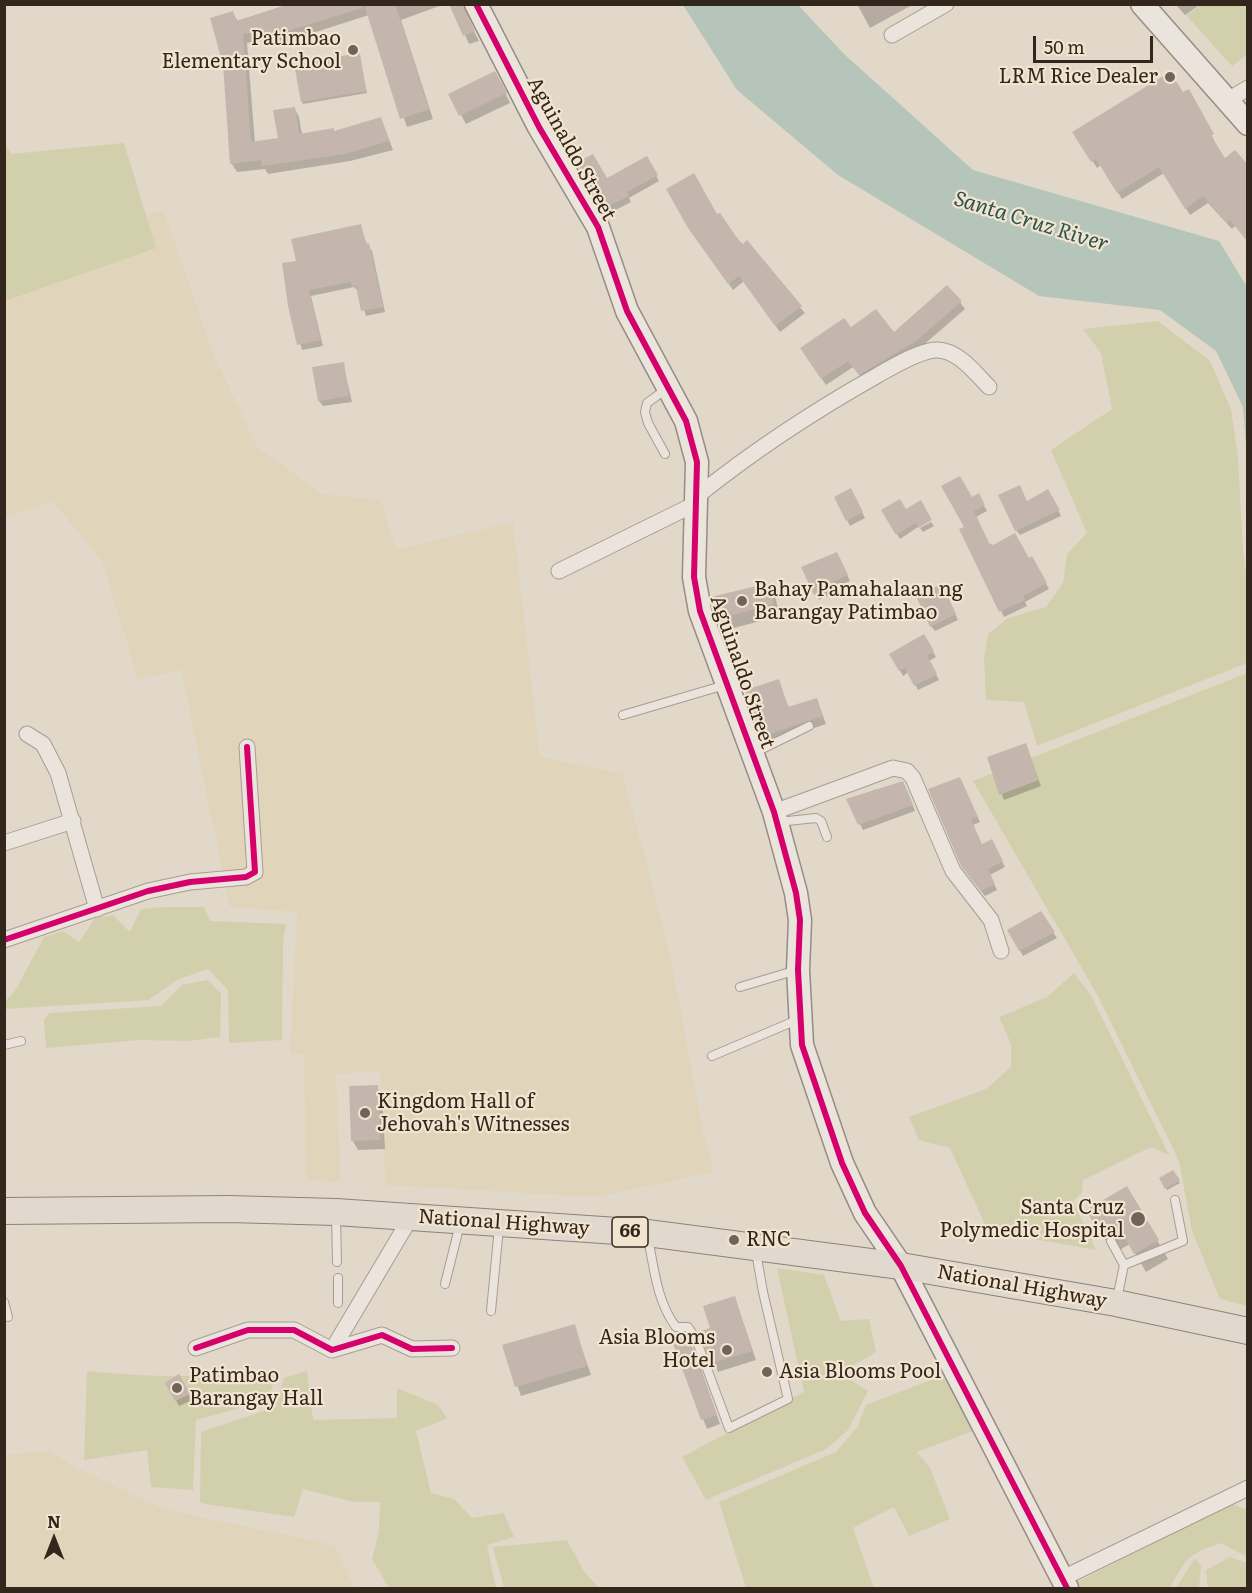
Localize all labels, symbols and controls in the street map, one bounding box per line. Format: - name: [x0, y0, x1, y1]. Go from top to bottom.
- scale bar: [1036, 24, 1156, 62]
- place label: Patimbao Elementary School: [161, 27, 341, 74]
- text: 50 m: [1044, 33, 1085, 60]
- marker: Patimbao Elementary School: [346, 43, 360, 57]
- place label: LRM Rice Dealer: [999, 65, 1158, 89]
- marker: LRM Rice Dealer: [1163, 70, 1177, 84]
- street label: Aguinaldo Street: [522, 73, 620, 225]
- water label: Santa Cruz River: [951, 187, 1111, 257]
- place label: Bahay Pamahalaan ng Barangay Patimbao: [754, 578, 963, 625]
- street label: Aguinaldo Street: [704, 592, 780, 752]
- marker: Bahay Pamahalaan ng Barangay Patimbao: [735, 594, 749, 608]
- place label: Kingdom Hall of Jehovah's Witnesses: [377, 1090, 569, 1137]
- marker: Kingdom Hall of Jehovah's Witnesses: [358, 1106, 372, 1120]
- place label: Santa Cruz Polymedic Hospital: [940, 1196, 1124, 1243]
- street label: National Highway: [417, 1205, 591, 1241]
- marker: Santa Cruz Polymedic Hospital: [1129, 1210, 1147, 1228]
- road number: 66: [612, 1217, 648, 1247]
- place label: RNC: [746, 1228, 791, 1252]
- marker: RNC: [727, 1233, 741, 1247]
- street label: National Highway: [935, 1260, 1109, 1314]
- place label: Asia Blooms Hotel: [599, 1326, 715, 1373]
- marker: Asia Blooms Hotel: [720, 1343, 734, 1357]
- place label: Asia Blooms Pool: [779, 1360, 941, 1384]
- place label: Patimbao Barangay Hall: [189, 1364, 323, 1411]
- marker: Asia Blooms Pool: [760, 1365, 774, 1379]
- marker: Patimbao Barangay Hall: [170, 1381, 184, 1395]
- north arrow: [24, 1509, 84, 1569]
- text: N: [47, 1509, 61, 1533]

